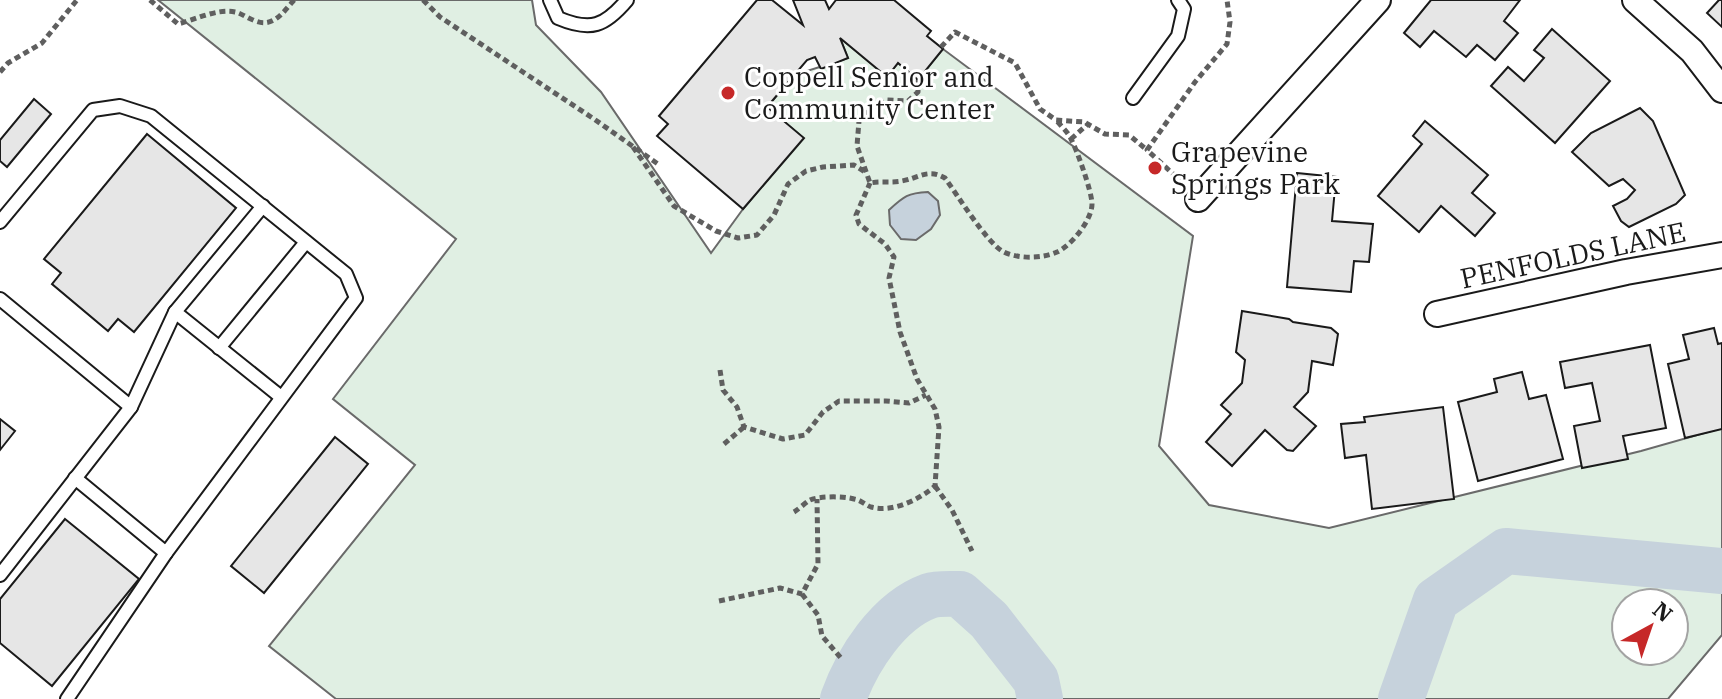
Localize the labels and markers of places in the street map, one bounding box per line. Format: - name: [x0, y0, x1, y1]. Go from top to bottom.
- place label: Coppell Senior and Community Center: [744, 58, 995, 127]
- marker: Coppell Senior and Community Center: [719, 84, 737, 102]
- place label: Grapevine Springs Park: [1171, 133, 1341, 202]
- marker: Grapevine Springs Park: [1146, 159, 1164, 177]

